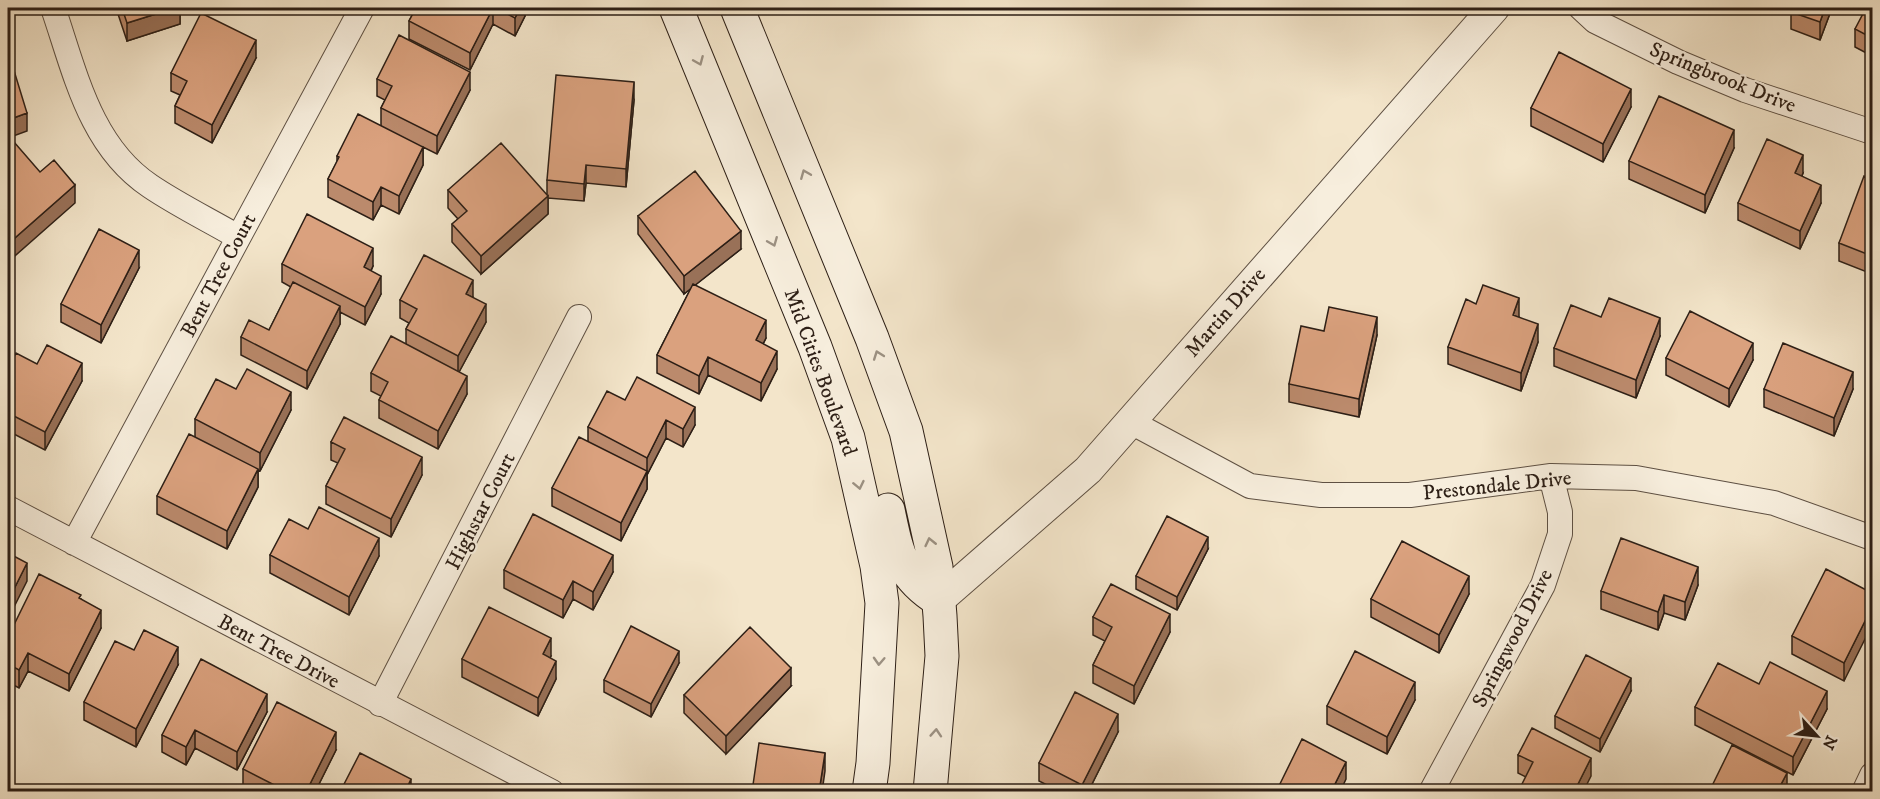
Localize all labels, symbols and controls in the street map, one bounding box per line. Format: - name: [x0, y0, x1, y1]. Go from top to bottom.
- street label: Springbrook Drive: [1646, 37, 1800, 119]
- one-way arrow: [692, 55, 704, 66]
- one-way arrow: [800, 169, 813, 179]
- street label: Bent Tree Court: [175, 209, 263, 342]
- one-way arrow: [765, 236, 778, 247]
- street label: Martin Drive: [1180, 262, 1272, 363]
- street label: Mid Cities Boulevard: [778, 285, 863, 460]
- one-way arrow: [872, 350, 885, 361]
- street label: Highstar Court: [440, 448, 522, 574]
- street label: Prestondale Drive: [1422, 465, 1573, 507]
- one-way arrow: [851, 479, 864, 489]
- one-way arrow: [925, 537, 938, 547]
- street label: Springwood Drive: [1467, 565, 1559, 712]
- street label: Bent Tree Drive: [213, 609, 344, 695]
- one-way arrow: [873, 657, 886, 666]
- north arrow: [1787, 706, 1847, 766]
- one-way arrow: [929, 729, 942, 738]
- text: N: [1818, 732, 1841, 753]

